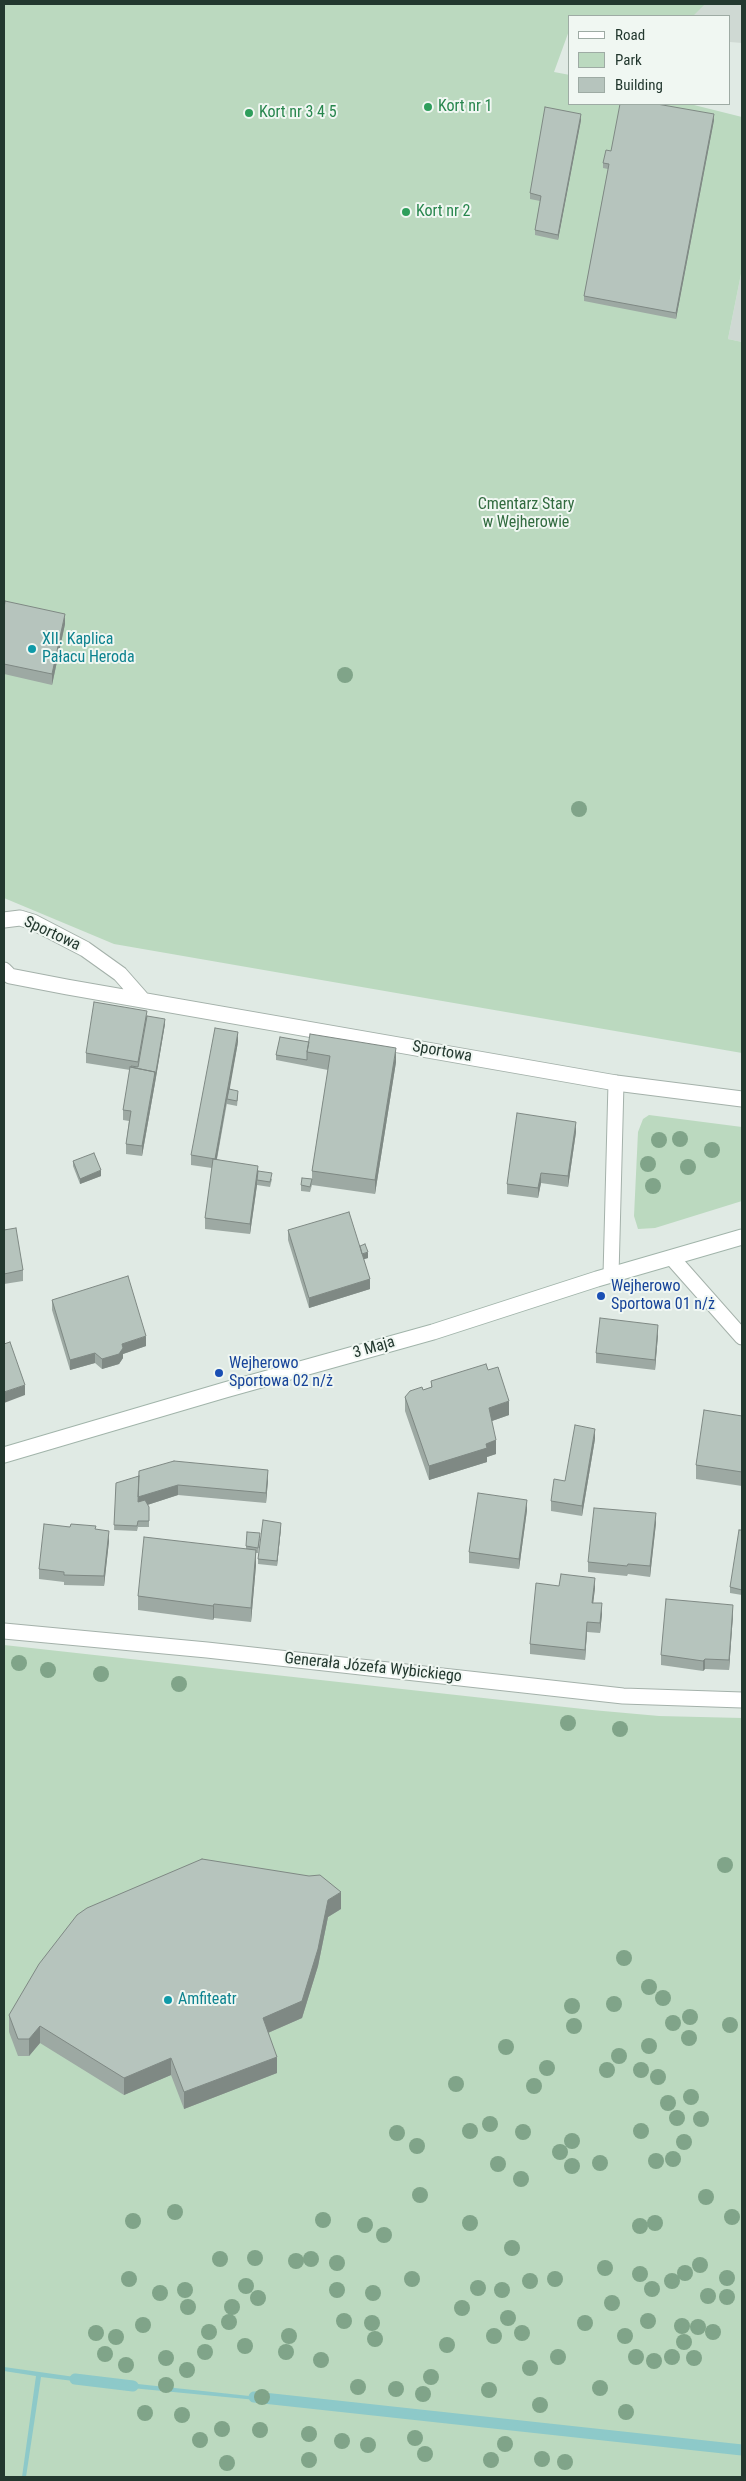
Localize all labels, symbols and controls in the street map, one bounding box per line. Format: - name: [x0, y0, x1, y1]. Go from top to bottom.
- legend: [568, 15, 731, 105]
- text: Road: [615, 26, 645, 44]
- text: Park: [615, 51, 642, 69]
- text: Building: [615, 76, 663, 94]
- place label: Kort nr 1: [438, 97, 492, 117]
- marker: Kort nr 1: [422, 101, 434, 113]
- place label: Kort nr 3 4 5: [259, 103, 337, 123]
- marker: Kort nr 3 4 5: [243, 107, 255, 119]
- place label: Kort nr 2: [416, 202, 470, 222]
- marker: Kort nr 2: [400, 206, 412, 218]
- park label: Cmentarz Stary w Wejherowie: [478, 495, 574, 533]
- place label: XII. Kaplica Pałacu Heroda: [42, 630, 135, 668]
- marker: XII. Kaplica Pałacu Heroda: [26, 643, 38, 655]
- street label: Sportowa: [21, 913, 83, 955]
- street label: Sportowa: [411, 1037, 473, 1067]
- place label: Wejherowo Sportowa 01 n/ż: [611, 1277, 715, 1315]
- marker: Wejherowo Sportowa 01 n/ż: [595, 1290, 607, 1302]
- street label: 3 Maja: [351, 1333, 397, 1363]
- place label: Wejherowo Sportowa 02 n/ż: [229, 1354, 333, 1392]
- marker: Wejherowo Sportowa 02 n/ż: [213, 1367, 225, 1379]
- street label: Generała Józefa Wybickiego: [283, 1649, 463, 1687]
- place label: Amfiteatr: [178, 1990, 237, 2010]
- marker: Amfiteatr: [162, 1994, 174, 2006]

